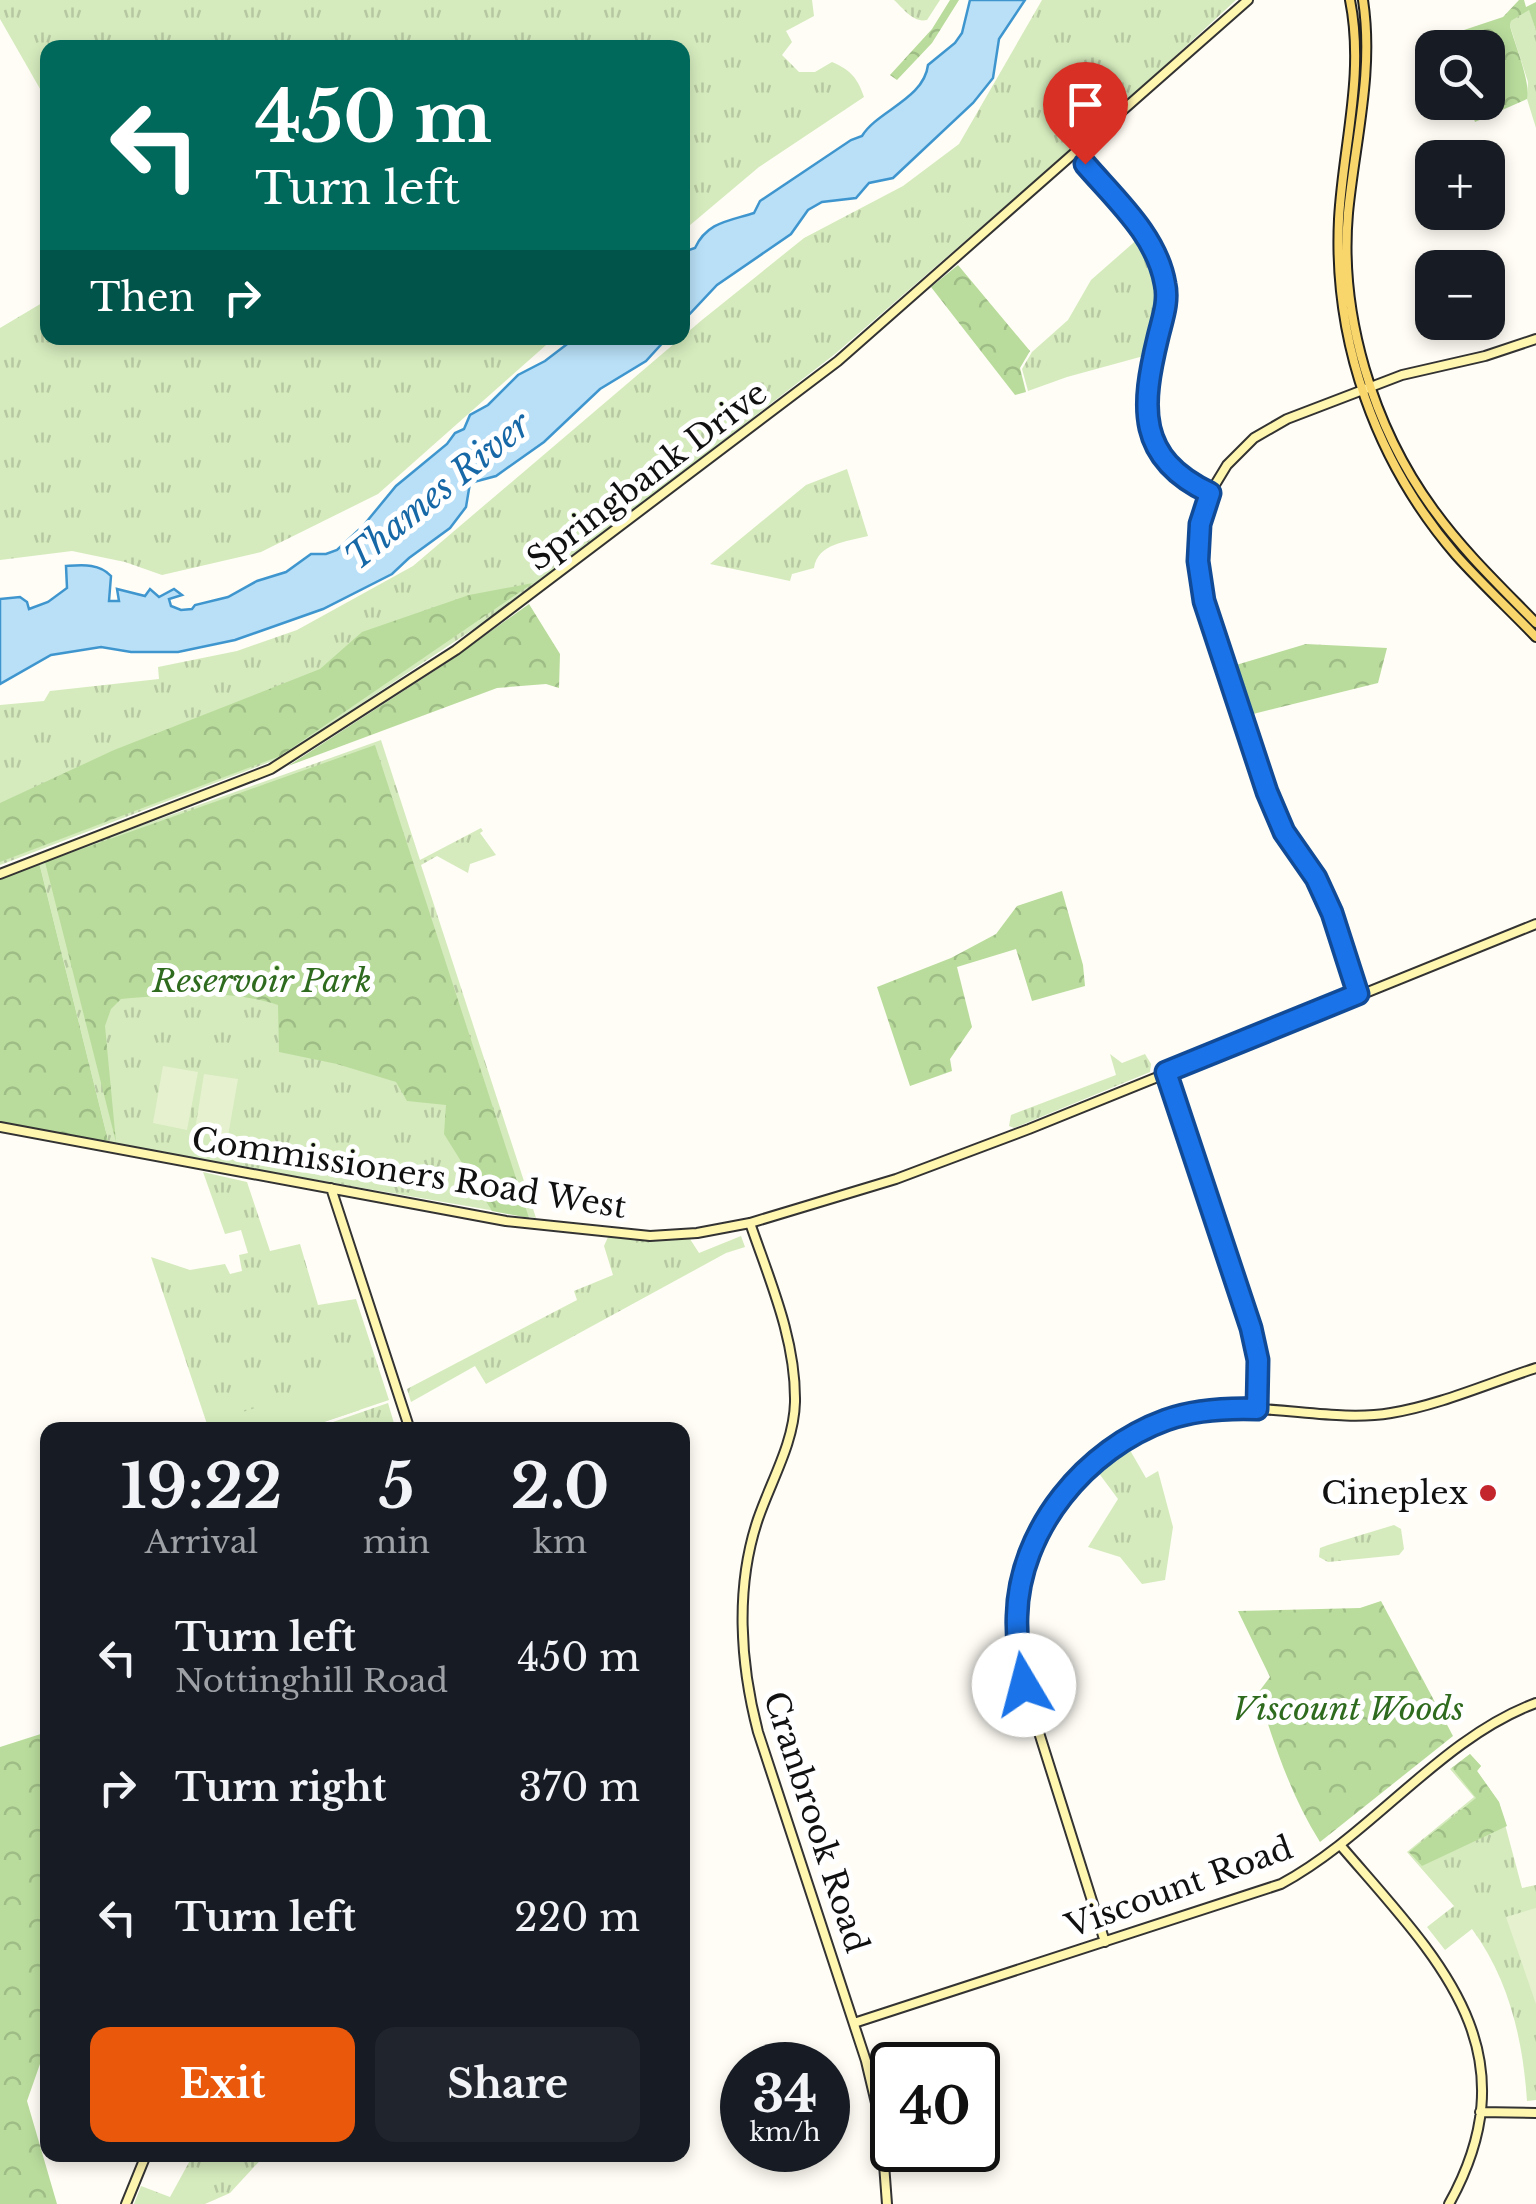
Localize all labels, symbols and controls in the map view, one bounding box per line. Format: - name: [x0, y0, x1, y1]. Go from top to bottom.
- map controls: [1415, 30, 1505, 340]
- button: search: [1415, 30, 1505, 120]
- pin: [1043, 62, 1128, 165]
- text: 450 m: [255, 74, 492, 161]
- icon: arrive: [1058, 77, 1113, 132]
- icon: left: [90, 80, 220, 210]
- button: +: [1415, 140, 1505, 230]
- text: Turn left: [255, 160, 460, 216]
- button: −: [1415, 250, 1505, 340]
- icon: right: [215, 270, 270, 325]
- text: Then: [90, 274, 195, 321]
- street label: Springbank Drive: [519, 373, 775, 579]
- water label: Thames River: [336, 401, 541, 579]
- park label: Reservoir Park: [151, 961, 372, 1001]
- street label: Commissioners Road West: [189, 1119, 629, 1227]
- text: 19:22: [121, 1450, 282, 1524]
- text: 5: [379, 1450, 414, 1524]
- text: 2.0: [511, 1450, 609, 1524]
- place label: Cineplex: [1321, 1473, 1468, 1513]
- marker: Cineplex: [1477, 1482, 1499, 1504]
- text: Arrival: [145, 1522, 258, 1562]
- text: min: [363, 1522, 430, 1562]
- text: km: [533, 1522, 587, 1562]
- text: Turn left: [175, 1614, 356, 1661]
- icon: left: [90, 1630, 145, 1685]
- position arrow: [972, 1633, 1076, 1737]
- text: 450 m: [517, 1634, 640, 1681]
- text: Nottinghill Road: [175, 1661, 448, 1701]
- street label: Cranbrook Road: [755, 1686, 877, 1958]
- park label: Viscount Woods: [1232, 1689, 1464, 1729]
- icon: right: [90, 1760, 145, 1815]
- text: Turn right: [175, 1764, 386, 1811]
- text: 370 m: [519, 1764, 640, 1811]
- street label: Viscount Road: [1059, 1827, 1298, 1947]
- icon: left: [90, 1890, 145, 1945]
- text: Turn left: [175, 1894, 356, 1941]
- text: 220 m: [514, 1894, 640, 1941]
- button: Exit: [90, 2027, 355, 2142]
- button: Share: [375, 2027, 640, 2142]
- speed limit sign: 40: [870, 2042, 1000, 2172]
- text: 34: [752, 2063, 818, 2126]
- text: km/h: [750, 2117, 820, 2148]

